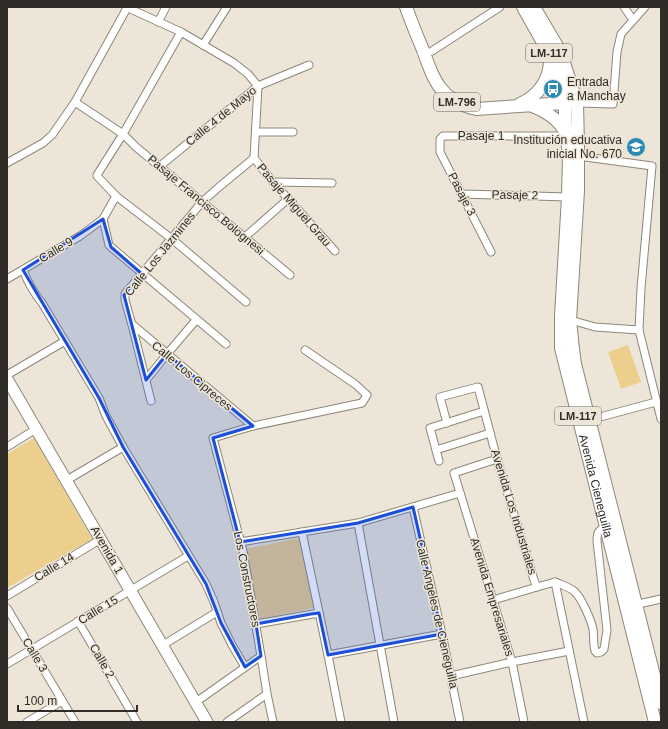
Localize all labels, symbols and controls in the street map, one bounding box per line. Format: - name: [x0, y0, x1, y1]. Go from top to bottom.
- road number: LM-117: [526, 44, 572, 62]
- place label: Entrada a Manchay: [567, 75, 626, 103]
- bus stop icon: Entrada a Manchay: [542, 78, 564, 100]
- street label: Calle 4 de Mayo: [183, 83, 259, 149]
- road number: LM-796: [434, 93, 480, 111]
- street label: Pasaje 1: [458, 129, 505, 143]
- place label: Institución educativa inicial No. 670: [513, 133, 622, 161]
- school or university icon: Institución educativa inicial No. 670: [625, 136, 647, 158]
- street label: Pasaje Francisco Bolognesi: [145, 152, 267, 258]
- street label: Pasaje Miguel Grau: [254, 161, 334, 249]
- street label: Pasaje 3: [445, 170, 479, 218]
- street label: Pasaje 2: [492, 188, 539, 202]
- street label: Calle Los Jazmines: [122, 209, 198, 299]
- street label: Calle 9: [36, 234, 76, 266]
- street label: Calle Los Cipreces: [149, 338, 235, 414]
- road number: LM-117: [555, 407, 601, 425]
- street label: Avenida Cieneguilla: [576, 433, 615, 539]
- street label: Avenida Los Industriales: [488, 448, 540, 576]
- street label: Avenida 1: [88, 523, 127, 577]
- street label: Los Constructores: [231, 530, 263, 628]
- street label: Avenida Empresariales: [467, 536, 517, 658]
- street label: Calle Angeles de Cieneguilla: [413, 538, 461, 690]
- street label: Calle 14: [32, 549, 77, 584]
- street label: Calle 15: [76, 592, 121, 627]
- street label: Calle 3: [19, 635, 51, 675]
- street label: Calle 2: [87, 641, 118, 681]
- scale bar: [18, 687, 137, 713]
- text: 100 m: [24, 694, 57, 708]

